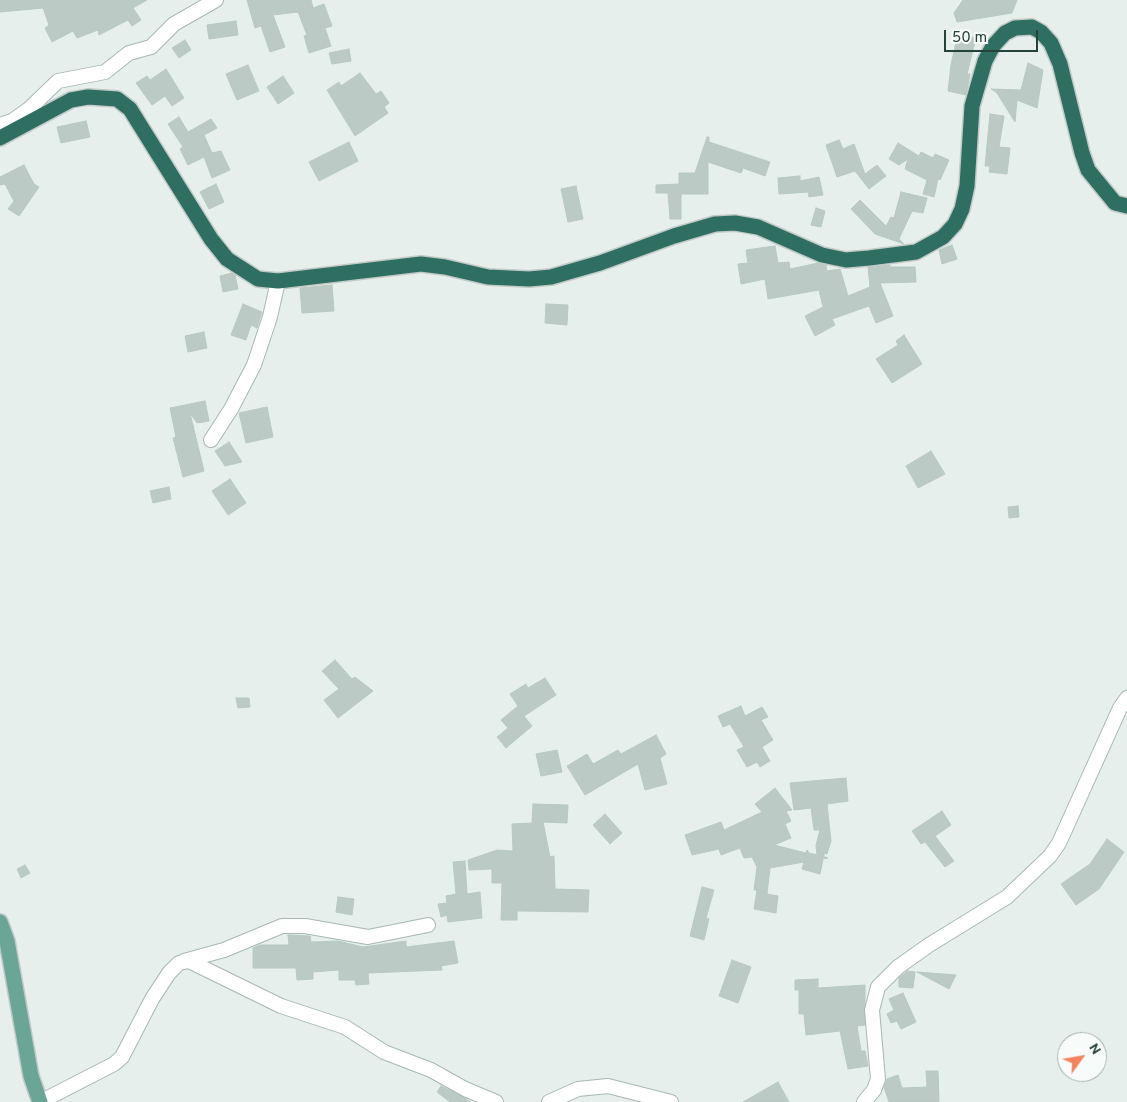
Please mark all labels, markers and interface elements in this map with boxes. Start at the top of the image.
scale bar [947,20,1041,52]
text: 50 m [952,29,987,48]
north arrow [1057,1032,1107,1082]
text: N [1084,1041,1104,1058]

